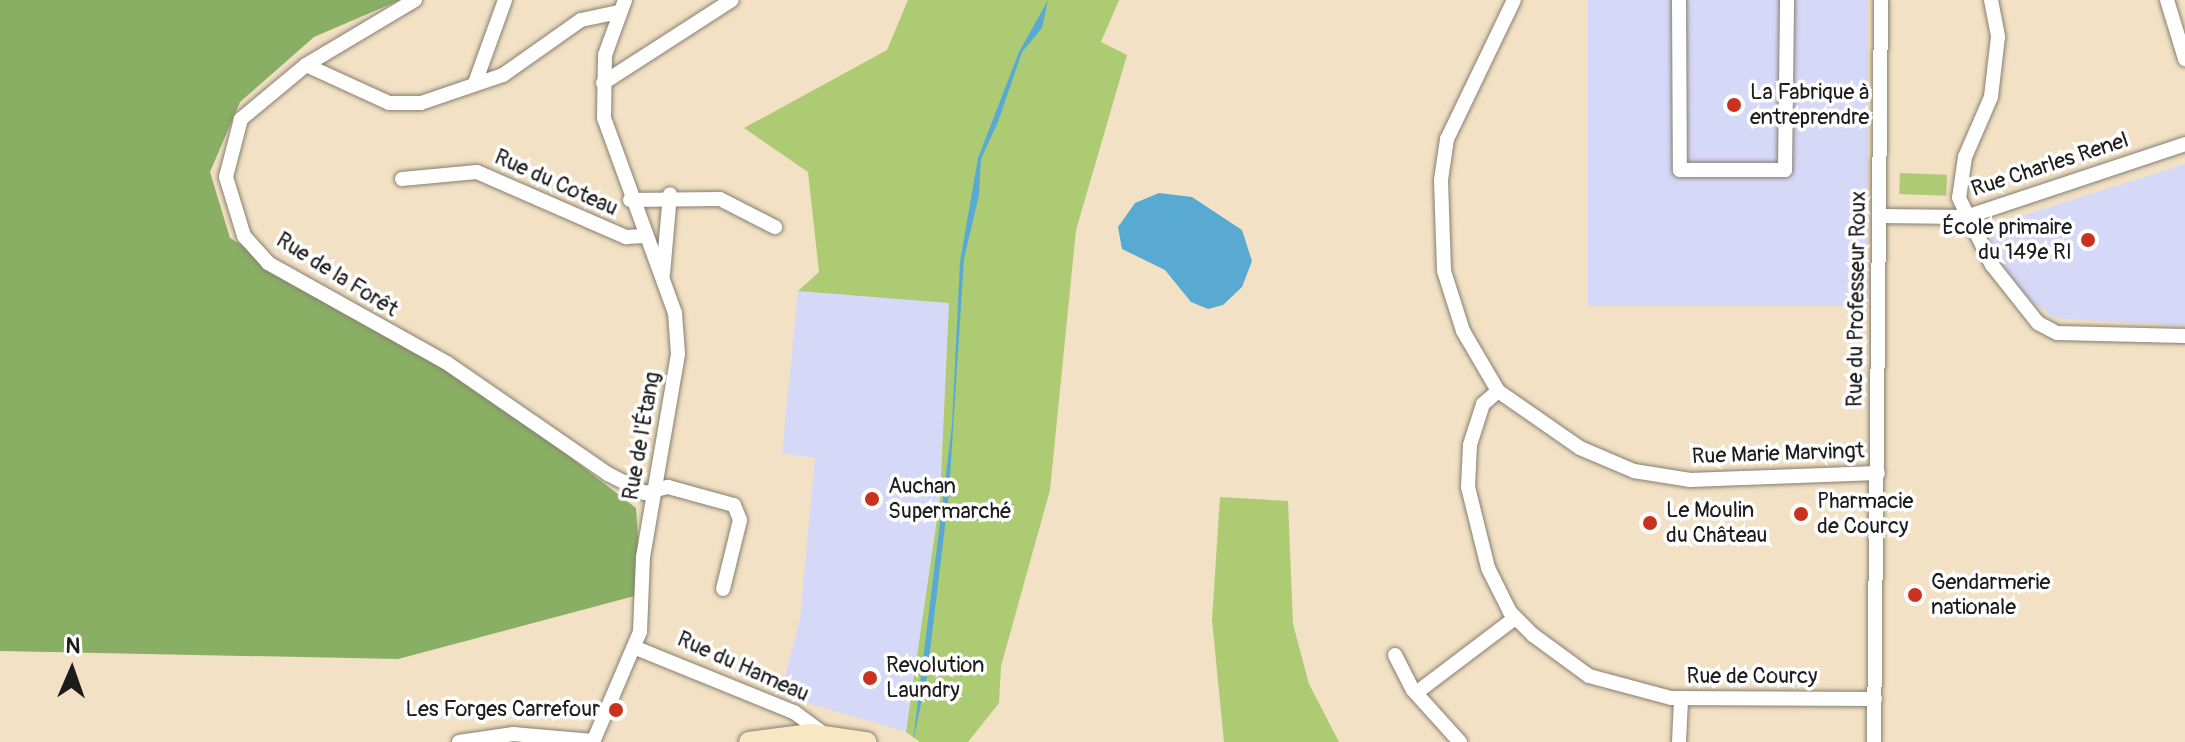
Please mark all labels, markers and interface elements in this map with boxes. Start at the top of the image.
place label: La Fabrique à entreprendre [1750,79,1869,130]
marker: La Fabrique à entreprendre [1725,96,1743,114]
street label: Rue Charles Renel [1968,127,2132,203]
street label: Rue du Coteau [490,144,622,222]
street label: Rue du Professeur Roux [1842,191,1872,407]
place label: École primaire du 149e RI [1942,214,2072,266]
street label: Rue de la Forêt [271,227,403,323]
marker: École primaire du 149e RI [2079,231,2097,249]
street label: Rue de l'Étang [618,370,666,502]
street label: Rue Marie Marvingt [1691,438,1865,470]
place label: Auchan Supermarché [888,473,1012,524]
place label: Pharmacie de Courcy [1817,488,1913,540]
marker: Auchan Supermarché [863,490,881,508]
place label: Le Moulin du Château [1666,497,1767,548]
marker: Pharmacie de Courcy [1792,505,1810,523]
marker: Le Moulin du Château [1641,514,1659,532]
place label: Gendarmerie nationale [1931,569,2050,620]
marker: Gendarmerie nationale [1906,586,1924,604]
street label: Rue du Hameau [673,626,813,708]
north arrow [32,630,112,710]
text: N [65,632,81,660]
place label: Revolution Laundry [886,652,984,704]
street label: Rue de Courcy [1687,664,1817,690]
marker: Revolution Laundry [861,669,879,687]
place label: Les Forges Carrefour [406,697,600,723]
marker: Les Forges Carrefour [607,701,625,719]

